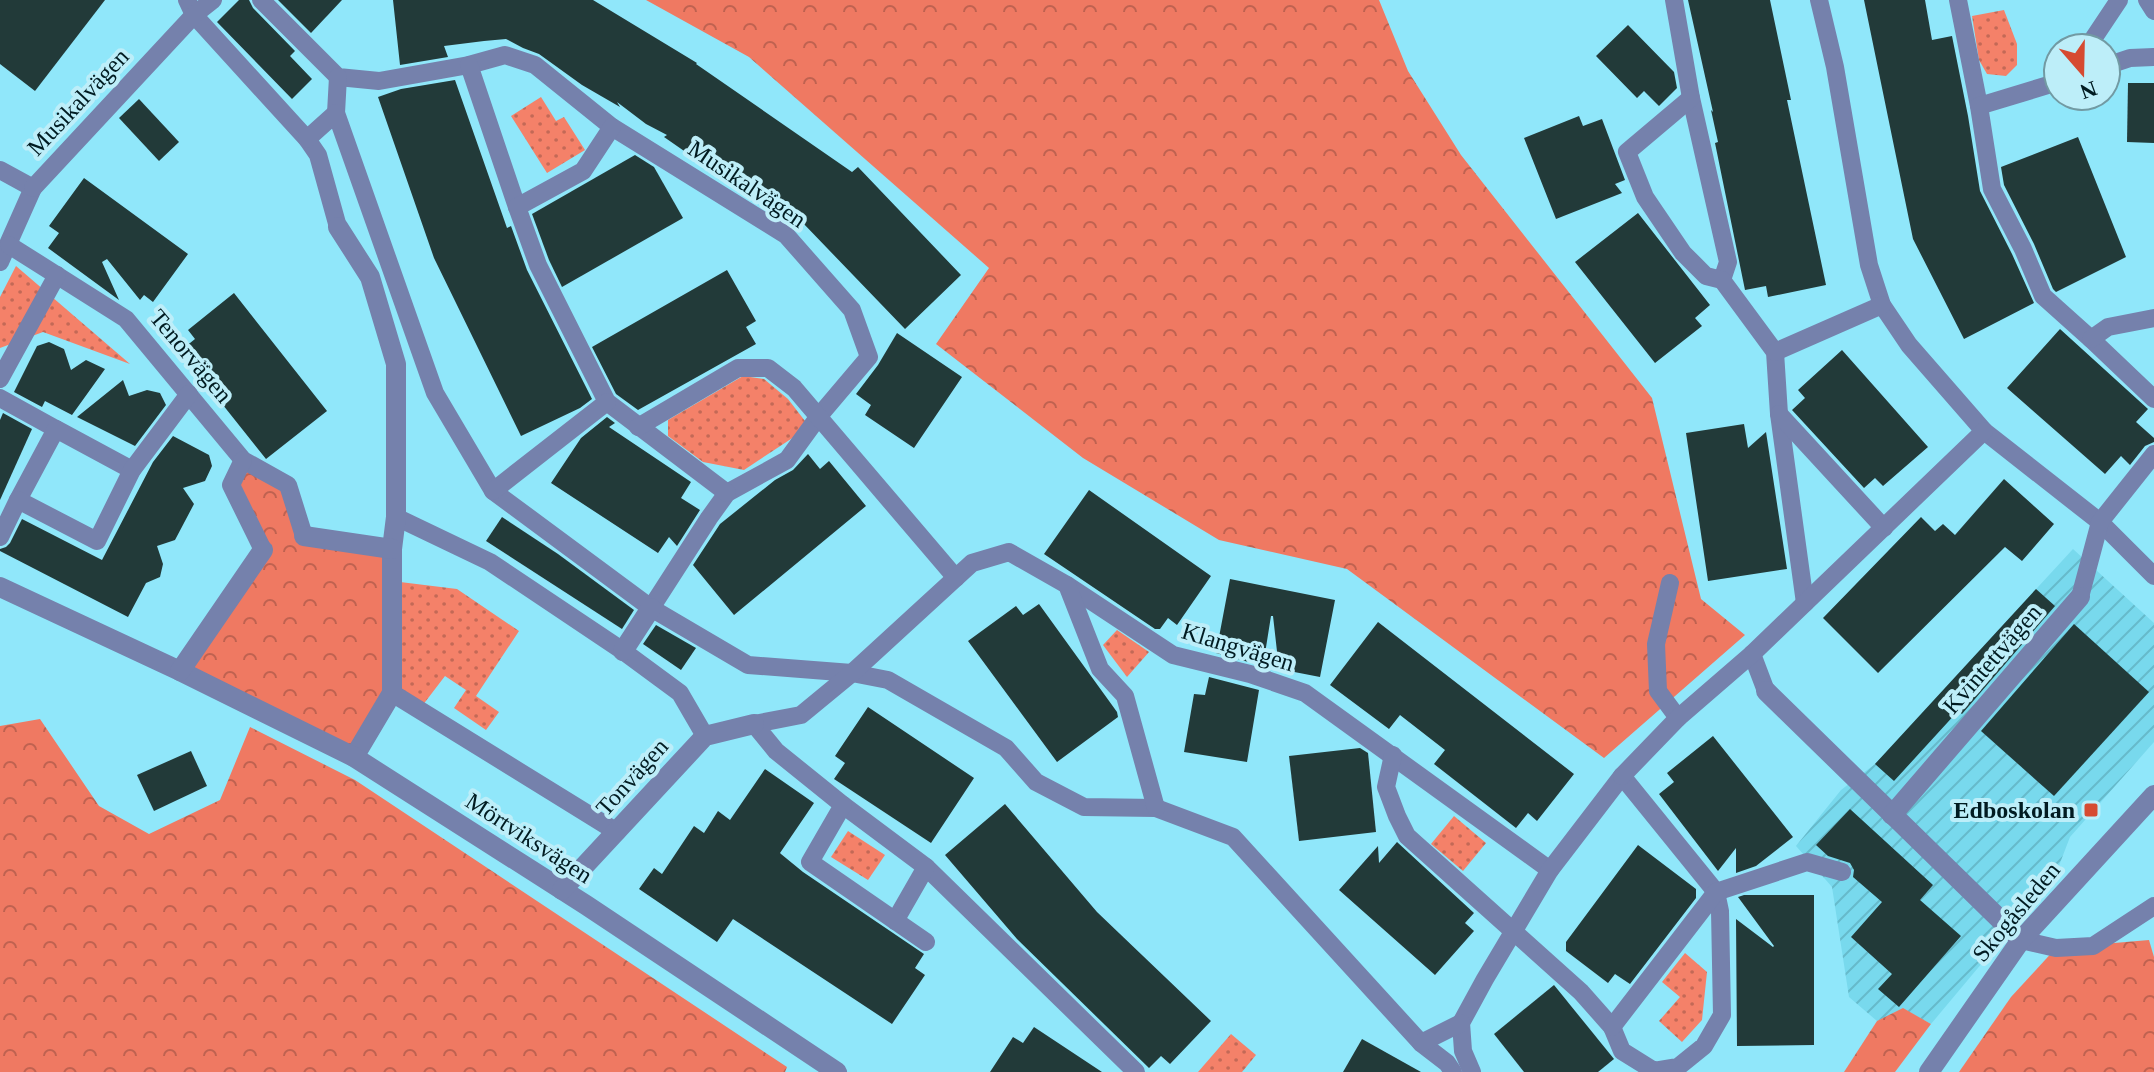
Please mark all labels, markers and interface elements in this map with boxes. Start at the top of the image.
north arrow [2042,32,2122,112]
street label: Musikalvägen [22,43,134,161]
text: N [2077,76,2100,105]
street label: Musikalvägen [683,135,811,233]
street label: Tenorvägen [145,304,237,408]
street label: Kvintettvägen [1938,599,2046,719]
street label: Klangvägen [1179,618,1297,676]
street label: Tonvägen [591,733,673,821]
street label: Mörtviksvägen [461,788,597,888]
place label: Edboskolan [1954,797,2075,823]
marker: Edboskolan [2082,801,2100,819]
street label: Skogåsleden [1967,857,2065,967]

